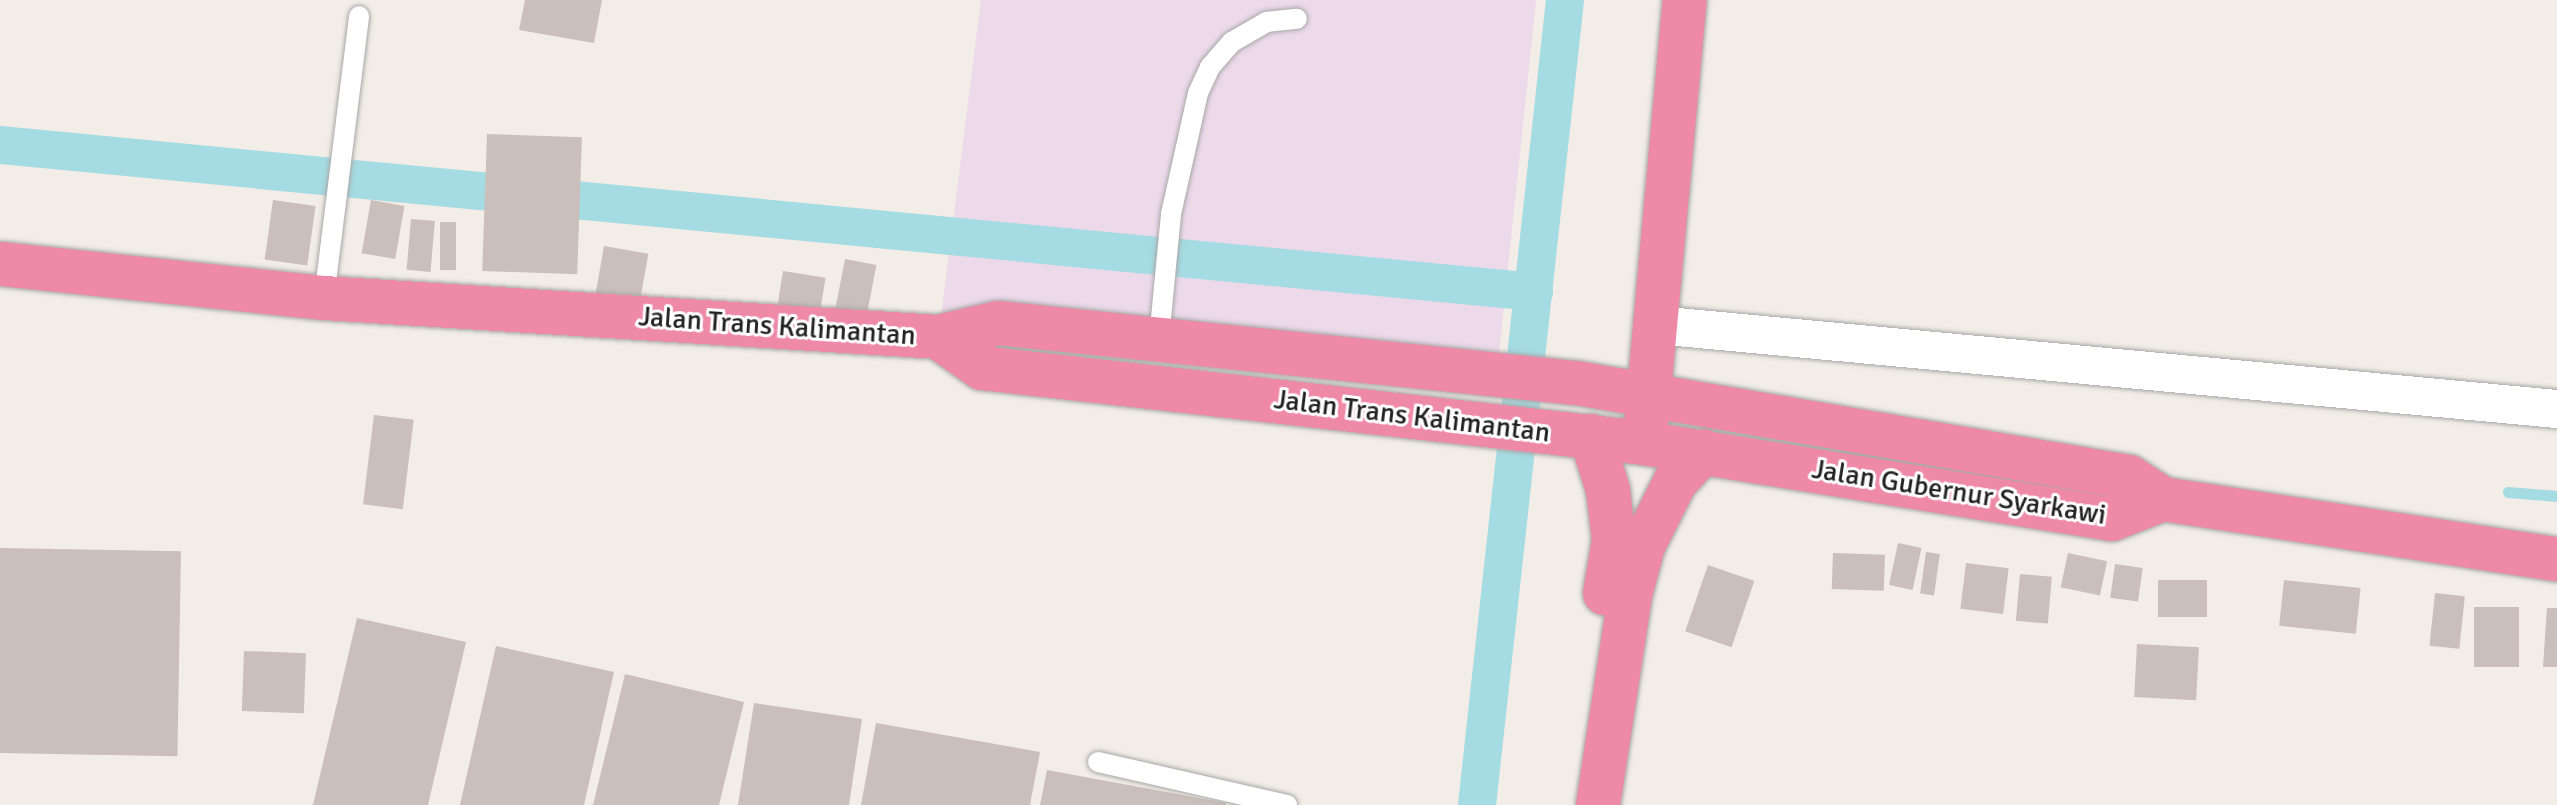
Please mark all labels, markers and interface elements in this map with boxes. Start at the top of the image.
street label: Jalan Trans Kalimantan [637,300,917,352]
street label: Jalan Trans Kalimantan [1272,382,1552,450]
street label: Jalan Gubernur Syarkawi [1809,452,2109,532]

